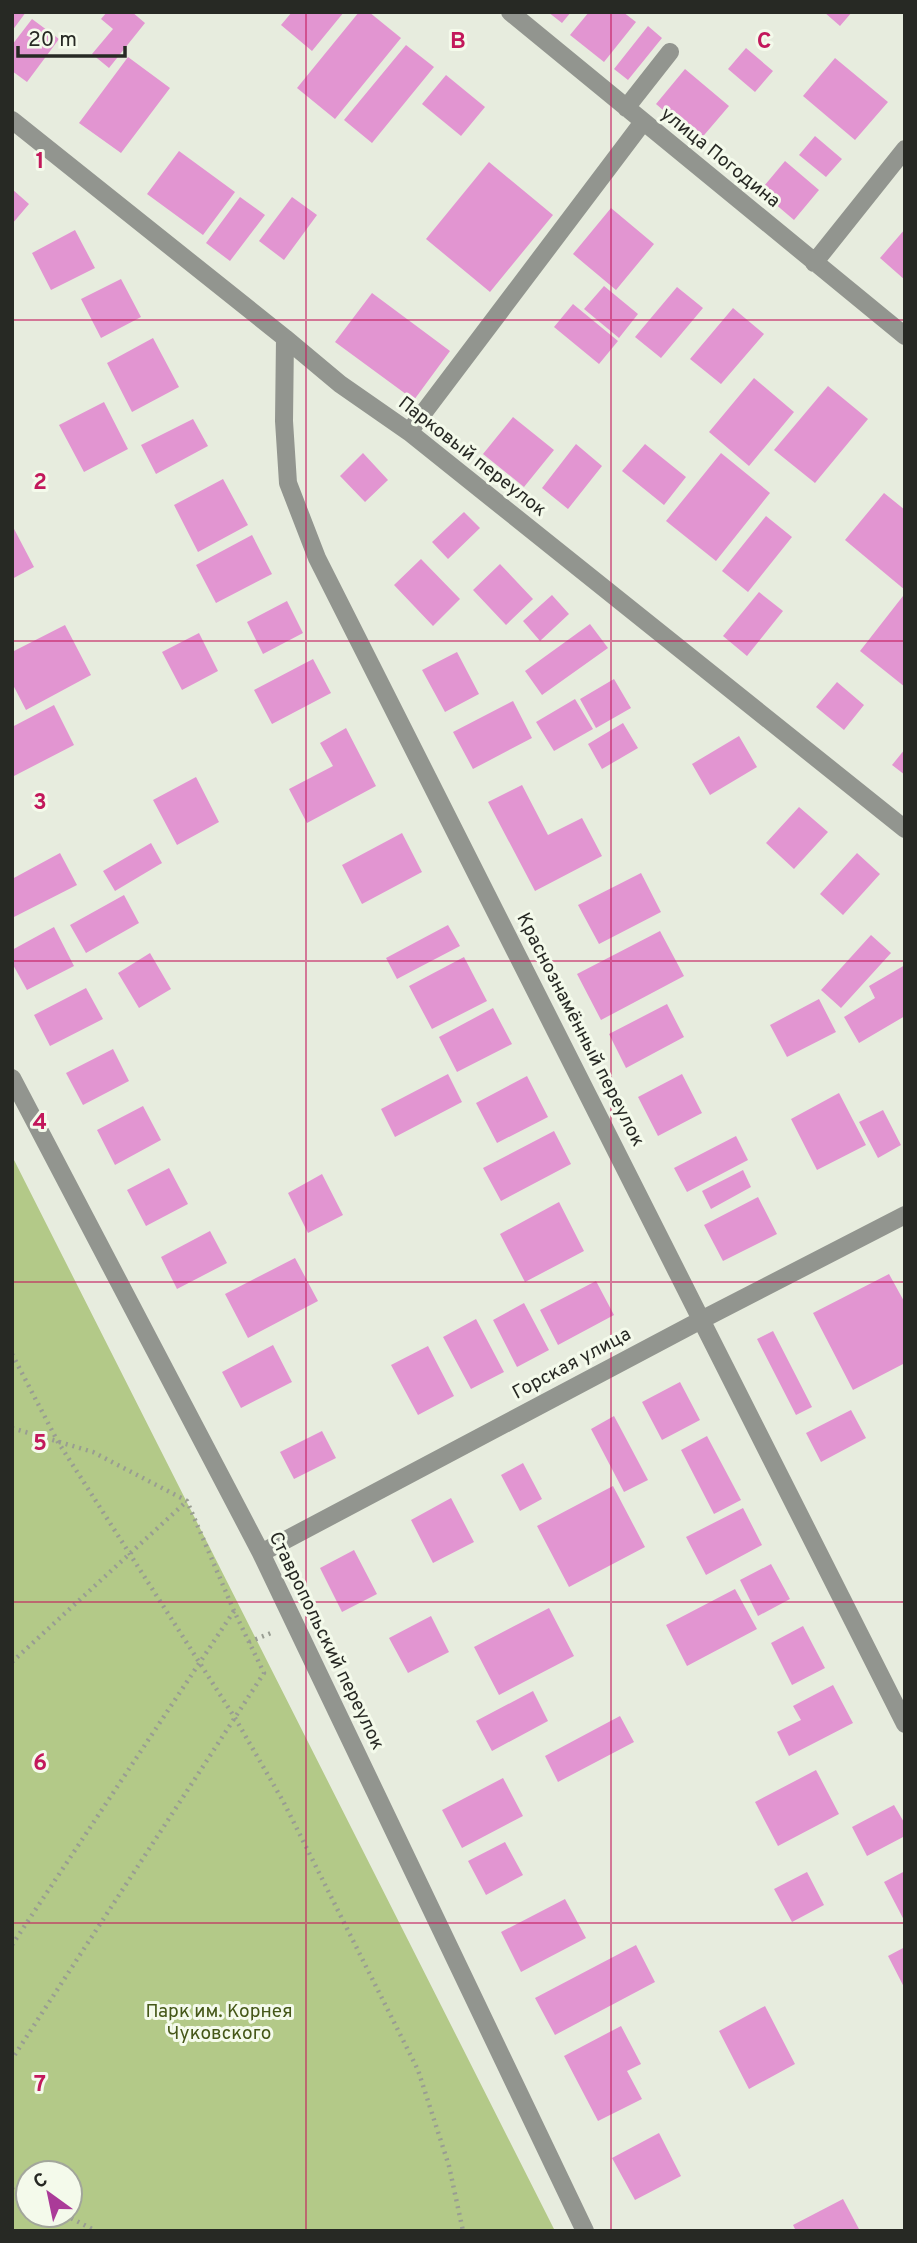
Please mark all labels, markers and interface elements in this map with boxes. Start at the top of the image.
scale bar [18,14,124,58]
text: 20 m [28,27,77,54]
text: B [450,28,466,57]
text: C [757,28,771,57]
street label: улица Погодина [655,102,785,214]
text: 1 [35,148,45,177]
street label: Парковый переулок [393,392,551,523]
text: 2 [33,469,47,498]
text: 3 [33,789,47,818]
street label: Краснознамённый переулок [510,909,650,1151]
text: 4 [33,1109,47,1138]
street label: Горская улица [509,1323,635,1405]
text: 5 [33,1430,47,1459]
street label: Ставропольский переулок [263,1528,389,1754]
text: 6 [33,1750,47,1779]
park label: Парк им. Корнея Чуковского [145,2000,293,2046]
text: 7 [34,2071,46,2100]
north arrow [14,2159,84,2229]
text: С [29,2168,52,2195]

